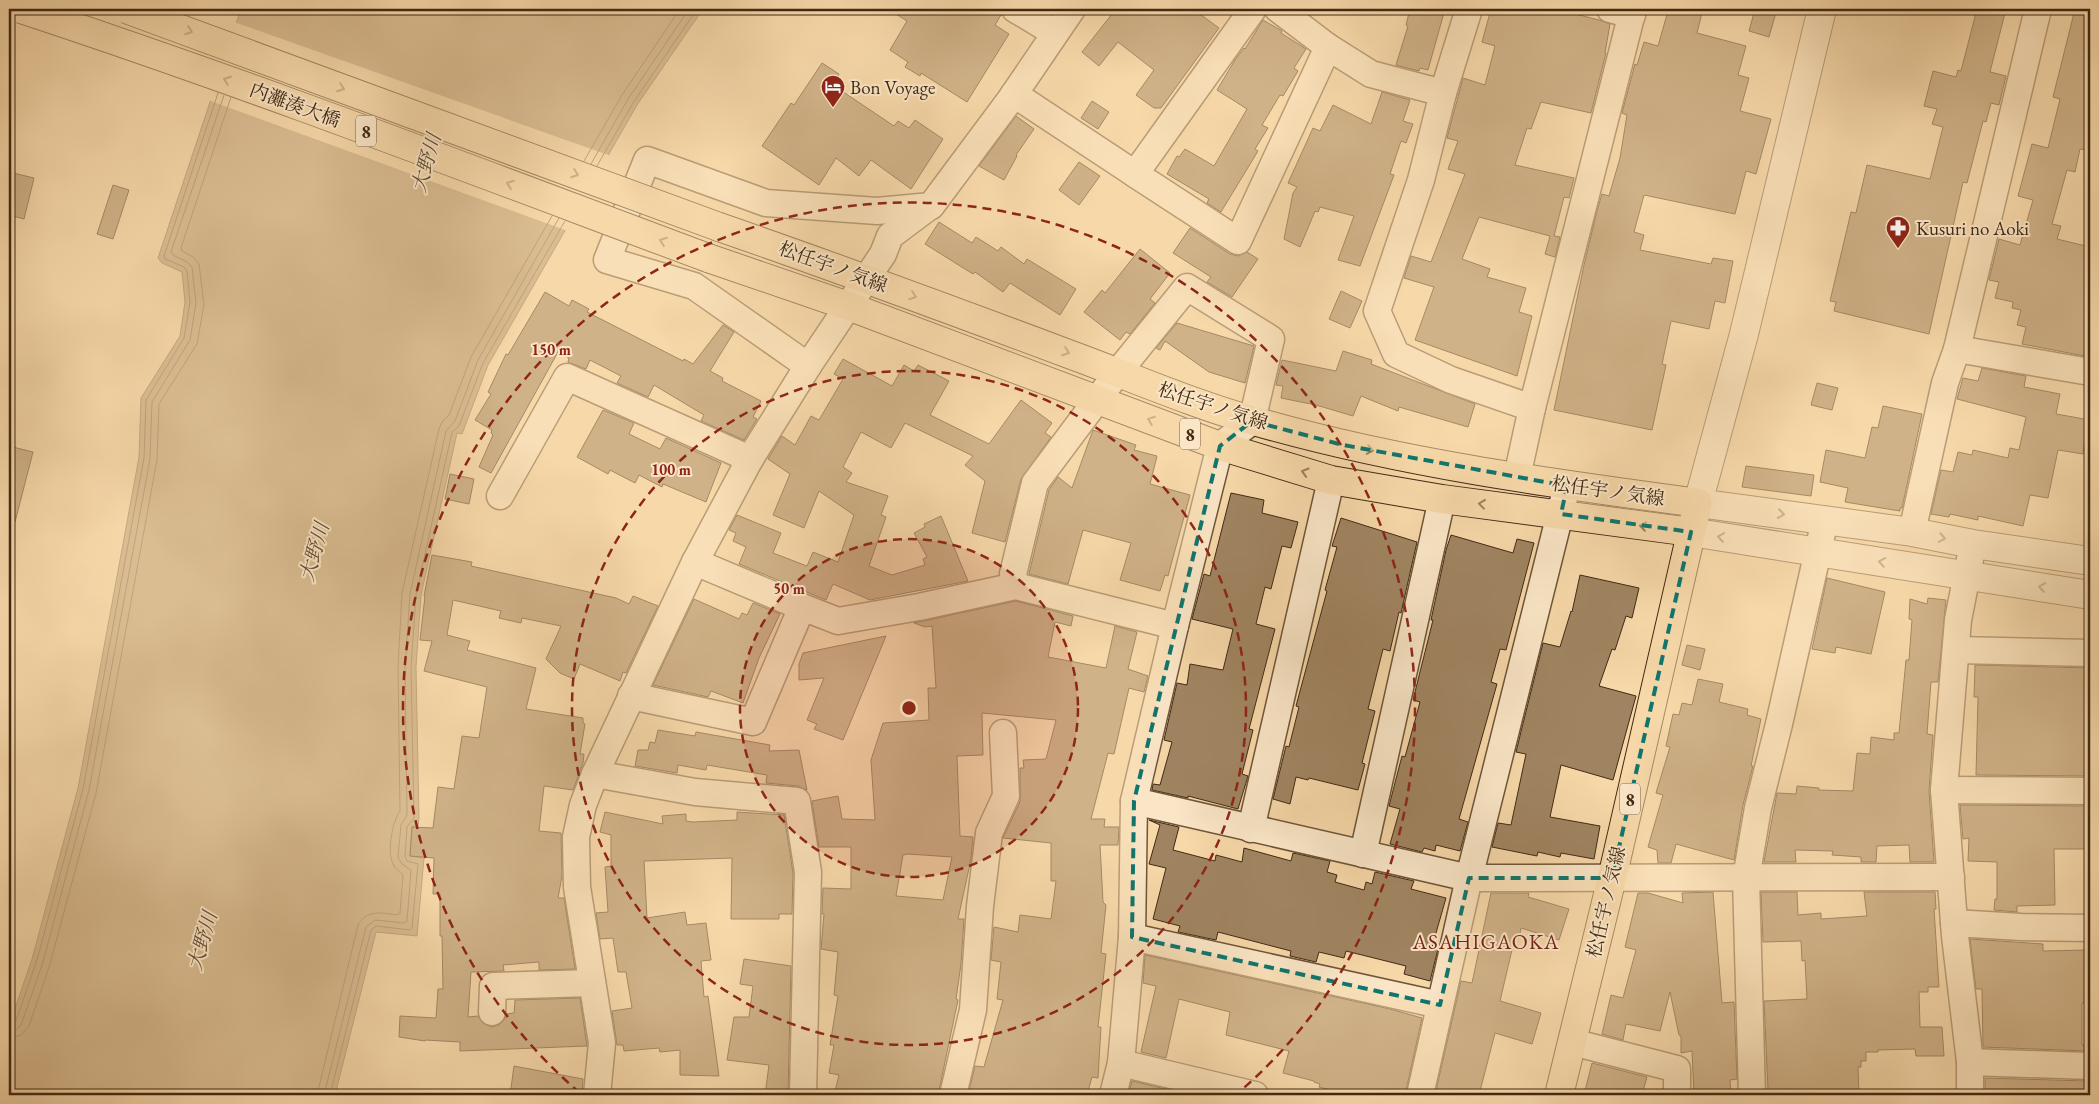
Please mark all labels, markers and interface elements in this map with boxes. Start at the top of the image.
one-way arrow [184,25,192,35]
hotel icon: Bon Voyage [820,74,846,108]
place label: Bon Voyage [850,75,935,100]
one-way arrow [223,76,231,86]
street label: 内灘湊大橋 [246,77,344,133]
one-way arrow [336,82,345,92]
road number: 8 [356,115,376,146]
water label: 大野川 [405,129,447,195]
one-way arrow [571,168,579,178]
one-way arrow [507,180,515,190]
pharmacy icon: Kusuri no Aoki [1885,215,1911,249]
place label: Kusuri no Aoki [1916,216,2029,241]
street label: 松任宇ノ気線 [775,236,891,298]
one-way arrow [659,237,668,247]
one-way arrow [909,290,917,300]
text: 150 m [531,340,571,359]
one-way arrow [1061,346,1070,356]
street label: 松任宇ノ気線 [1155,376,1271,436]
one-way arrow [1147,416,1156,426]
road number: 8 [1180,418,1200,449]
one-way arrow [1365,445,1374,455]
text: 100 m [651,460,691,479]
one-way arrow [1301,468,1310,478]
street label: 松任宇ノ気線 [1550,471,1666,511]
one-way arrow [1478,499,1486,510]
one-way arrow [1777,509,1785,519]
water label: 大野川 [293,518,335,584]
one-way arrow [1639,521,1647,531]
one-way arrow [1717,532,1725,542]
one-way arrow [1937,533,1946,543]
one-way arrow [1877,557,1886,567]
text: 50 m [773,579,805,598]
one-way arrow [2038,583,2046,593]
centre of rings [900,699,918,717]
road number: 8 [1620,784,1640,814]
street label: 松任宇ノ気線 [1581,844,1631,960]
water label: 大野川 [181,907,223,973]
district label: ASAHIGAOKA [1411,928,1560,955]

